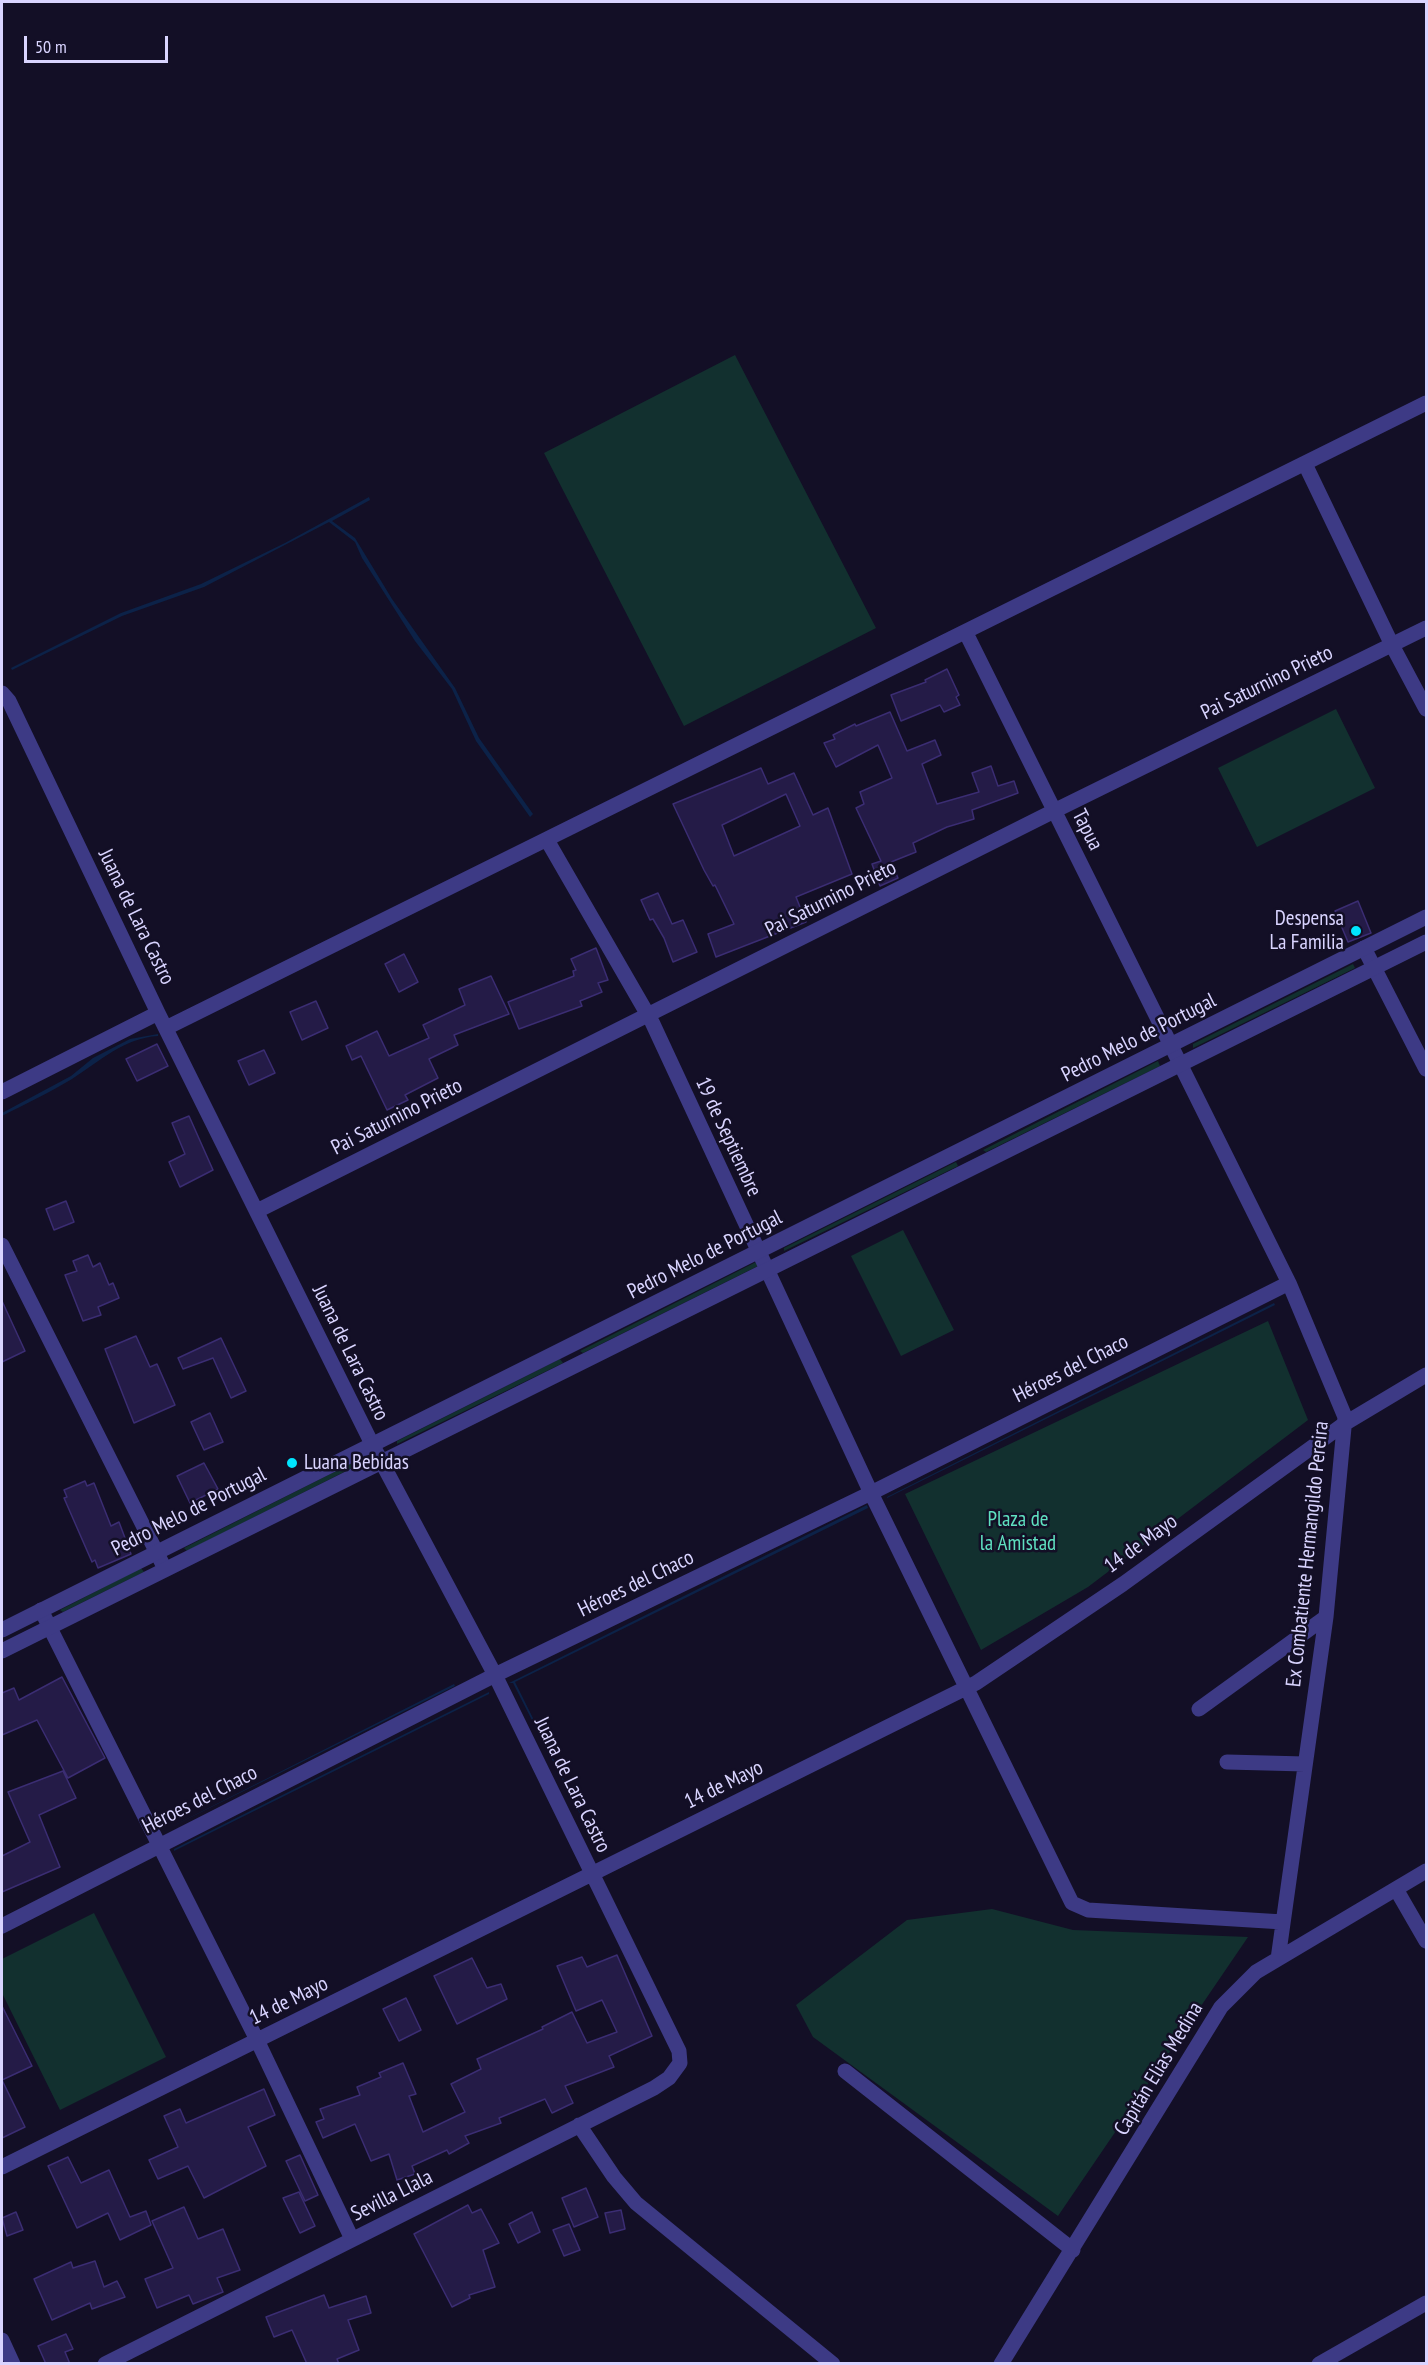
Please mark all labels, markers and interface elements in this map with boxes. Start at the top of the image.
scale bar [27,24,171,62]
text: 50 m [35,35,67,58]
street label: Pai Saturnino Prieto [1197,640,1337,726]
street label: Tapua [1066,805,1108,855]
street label: Juana de Lara Castro [92,845,180,989]
street label: Pai Saturnino Prieto [761,855,901,943]
place label: Despensa La Familia [1270,906,1344,956]
marker: Despensa La Familia [1349,924,1363,938]
street label: Pedro Melo de Portugal [1058,988,1220,1088]
street label: Pai Saturnino Prieto [327,1073,467,1161]
street label: 19 de Septiembre [689,1073,767,1201]
street label: Pedro Melo de Portugal [624,1205,786,1305]
street label: Juana de Lara Castro [306,1281,394,1425]
street label: Héroes del Chaco [1009,1329,1133,1409]
street label: Ex Combatiente Hermangildo Pereira [1282,1420,1334,1688]
place label: Luana Bebidas [304,1450,409,1476]
marker: Luana Bebidas [285,1456,299,1470]
street label: Pedro Melo de Portugal [108,1462,270,1562]
park label: Plaza de la Amistad [980,1507,1056,1557]
street label: 14 de Mayo [1099,1509,1183,1579]
street label: Héroes del Chaco [574,1545,698,1623]
street label: Juana de Lara Castro [528,1713,616,1857]
street label: 14 de Mayo [681,1755,767,1815]
street label: Héroes del Chaco [138,1760,262,1840]
street label: 14 de Mayo [246,1971,332,2031]
street label: Capitán Elias Medina [1109,1998,1209,2140]
street label: Sevilla Llala [347,2165,437,2227]

